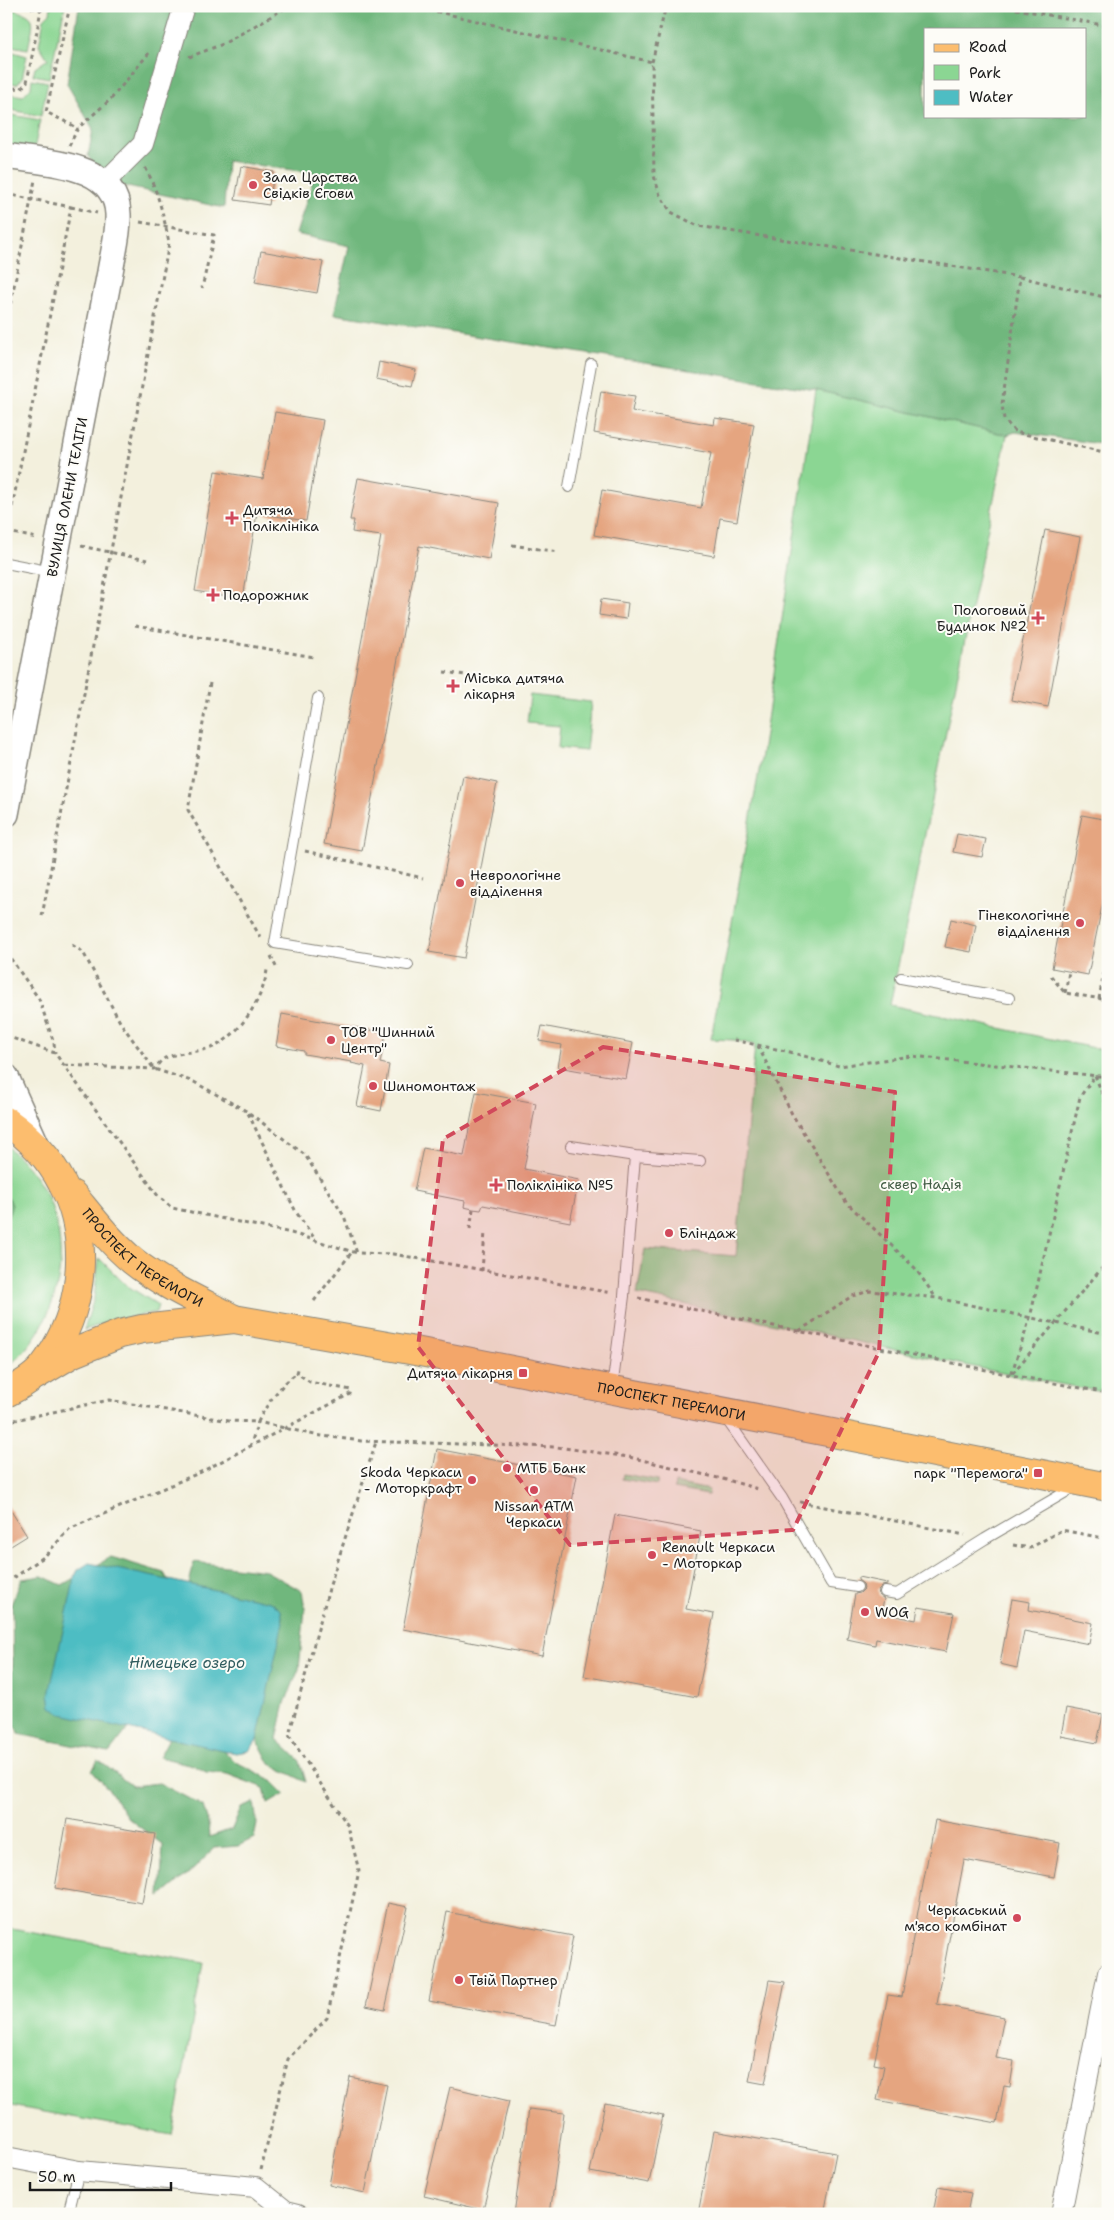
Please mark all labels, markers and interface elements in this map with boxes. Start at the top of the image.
legend [924,28,1086,118]
text: Road [969,37,1007,57]
text: Park [969,63,1001,83]
text: Water [969,87,1013,107]
place label: Зала Царства Свідків Єгови [263,168,358,202]
marker: Зала Царства Свідків Єгови [247,179,259,191]
street label: ВУЛИЦЯ ОЛЕНИ ТЕЛІГИ [43,416,91,578]
place label: Дитяча Поліклініка [243,501,319,535]
marker: Дитяча Поліклініка [225,511,239,525]
place label: Подорожник [223,586,309,604]
marker: Подорожник [207,589,219,601]
place label: Пологовий Будинок №2 [936,601,1027,635]
marker: Пологовий Будинок №2 [1031,611,1045,625]
place label: Міська дитяча лікарня [464,669,564,703]
marker: Міська дитяча лікарня [446,679,460,693]
place label: Неврологічне відділення [470,866,561,900]
marker: Неврологічне відділення [454,877,466,889]
place label: Гінекологічне відділення [978,906,1070,940]
marker: Гінекологічне відділення [1074,917,1086,929]
place label: ТОВ "Шинний Центр" [341,1023,435,1057]
marker: ТОВ "Шинний Центр" [325,1034,337,1046]
place label: Шиномонтаж [383,1077,476,1095]
marker: Шиномонтаж [367,1080,379,1092]
park label: сквер Надія [880,1175,962,1193]
place label: Поліклініка №5 [507,1176,613,1194]
marker: Поліклініка №5 [489,1178,503,1192]
street label: ПРОСПЕКТ ПЕРЕМОГИ [78,1204,207,1311]
place label: Бліндаж [679,1224,736,1242]
marker: Бліндаж [663,1227,675,1239]
place label: Дитяча лікарня [407,1364,513,1382]
marker: Дитяча лікарня [517,1367,529,1379]
street label: ПРОСПЕКТ ПЕРЕМОГИ [596,1378,747,1425]
place label: МТБ Банк [517,1459,586,1477]
marker: МТБ Банк [501,1462,513,1474]
place label: Skoda Черкаси - Моторкрафт [360,1463,463,1497]
place label: парк "Перемога" [914,1464,1028,1482]
marker: парк "Перемога" [1032,1467,1044,1479]
marker: Skoda Черкаси - Моторкрафт [466,1474,478,1486]
marker: Nissan АТМ Черкаси [528,1484,540,1496]
place label: Nissan АТМ Черкаси [494,1497,574,1531]
place label: Renault Черкаси - Моторкар [662,1538,775,1572]
marker: Renault Черкаси - Моторкар [646,1549,658,1561]
place label: WOG [875,1603,909,1621]
marker: WOG [859,1606,871,1618]
water label: Німецьке озеро [129,1653,245,1673]
place label: Черкаський м'ясо комбінат [904,1901,1008,1935]
marker: Черкаський м'ясо комбінат [1011,1912,1023,1924]
place label: Твій Партнер [469,1971,558,1989]
marker: Твій Партнер [453,1974,465,1986]
scale bar [30,2160,171,2192]
text: 50 m [38,2167,76,2187]

